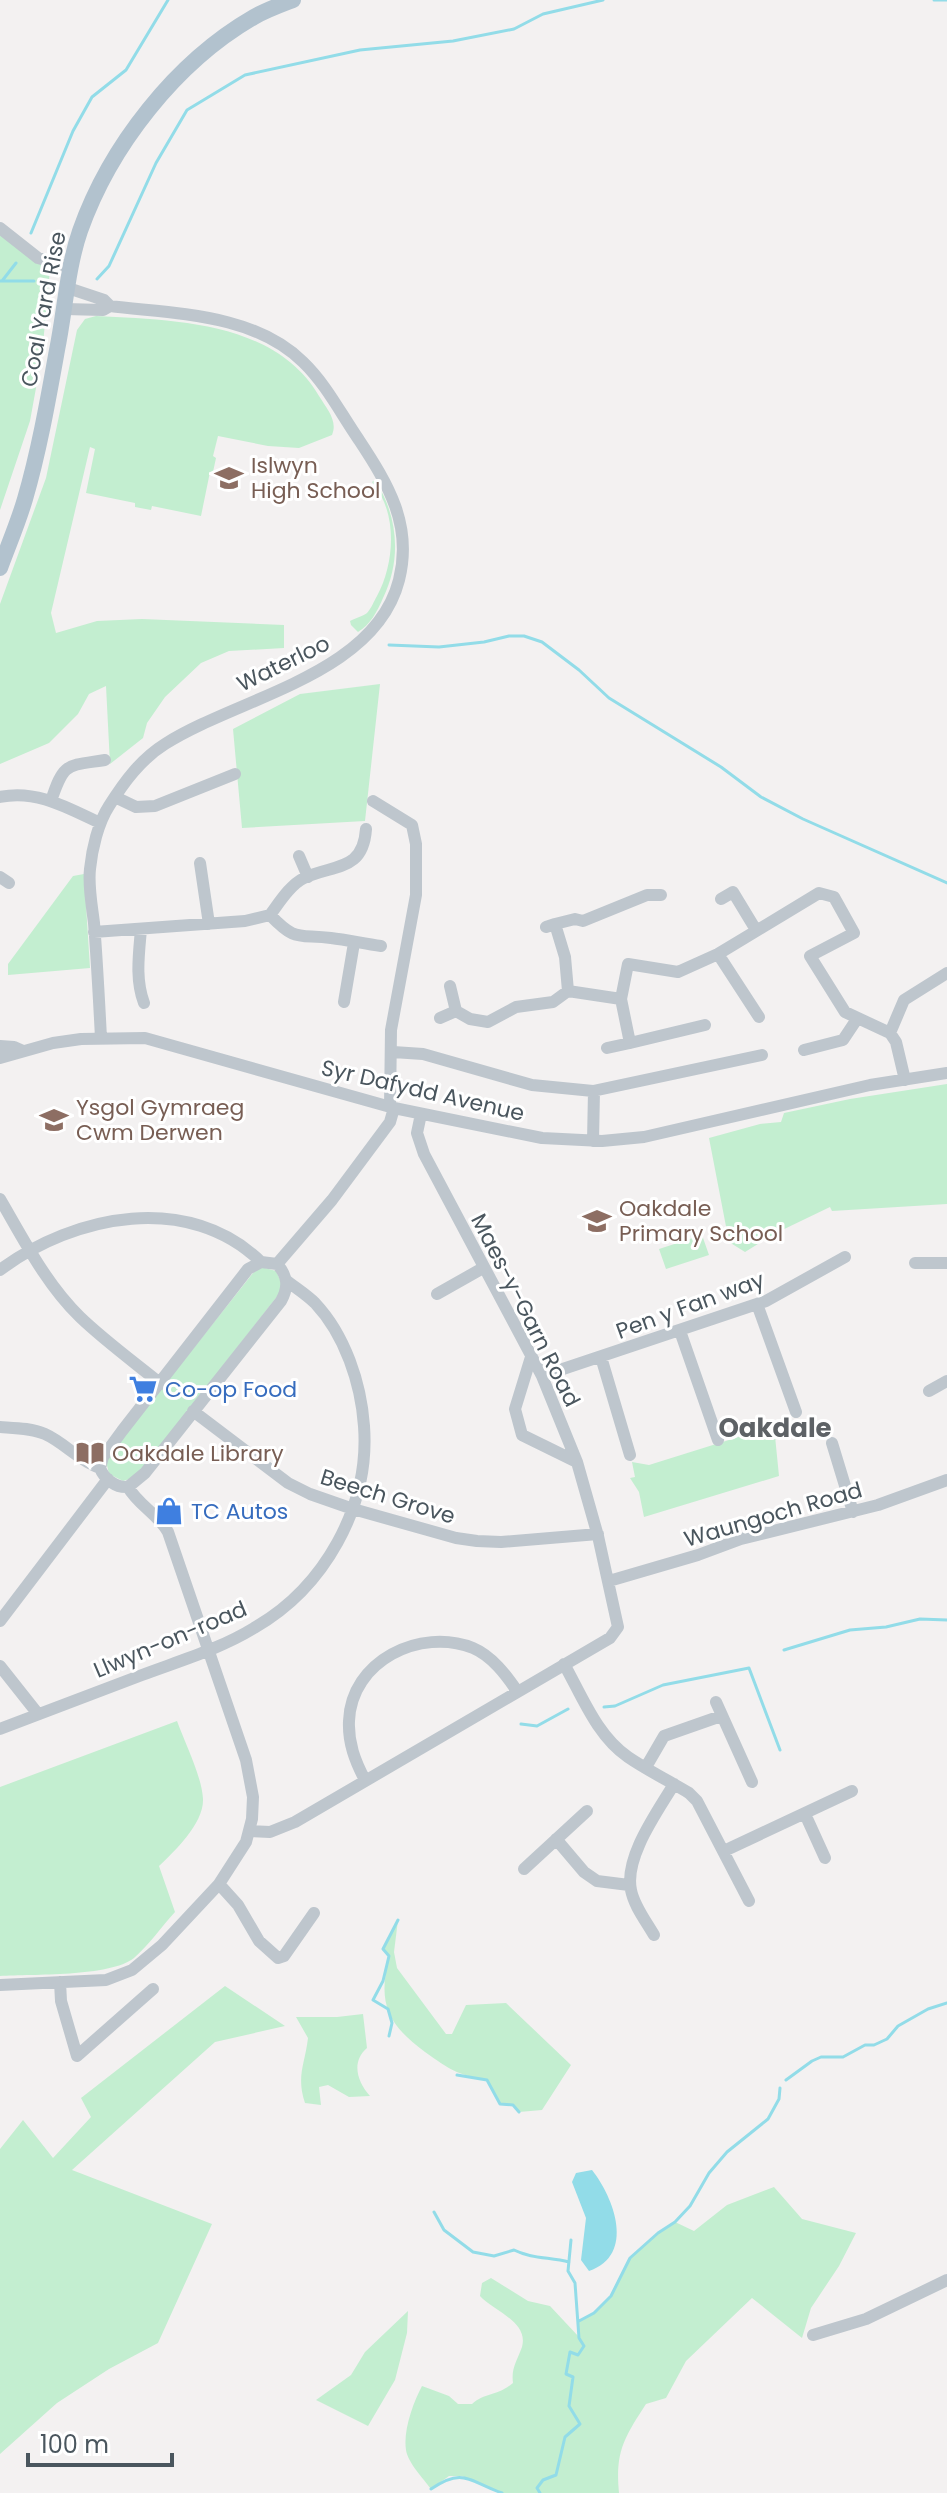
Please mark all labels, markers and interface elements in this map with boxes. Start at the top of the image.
street label: Coal Yard Rise [13,229,74,390]
place label: Islwyn High School [251,450,380,506]
school or university icon: Islwyn High School [214,463,244,493]
street label: Waterloo [232,628,335,699]
street label: Syr Dafydd Avenue [318,1052,528,1129]
place label: Ysgol Gymraeg Cwm Derwen [76,1092,244,1148]
school or university icon: Ysgol Gymraeg Cwm Derwen [39,1105,69,1135]
place label: Oakdale Primary School [619,1193,783,1249]
school or university icon: Oakdale Primary School [582,1206,612,1236]
street label: Maes-y-Garn Road [463,1208,588,1412]
street label: Pen y Fan way [612,1264,769,1347]
supermarket icon: Co-op Food [128,1374,158,1404]
place label: Co-op Food [165,1374,297,1405]
district label: Oakdale [718,1410,832,1446]
library icon: Oakdale Library [75,1438,105,1468]
place label: Oakdale Library [112,1438,284,1469]
street label: Beech Grove [317,1461,459,1532]
street label: Waungoch Road [680,1474,866,1555]
shop icon: TC Autos [154,1496,184,1526]
place label: TC Autos [191,1496,288,1527]
street label: Llwyn-on-road [89,1593,252,1686]
scale bar [28,2417,172,2467]
text: 100 m [40,2428,109,2461]

